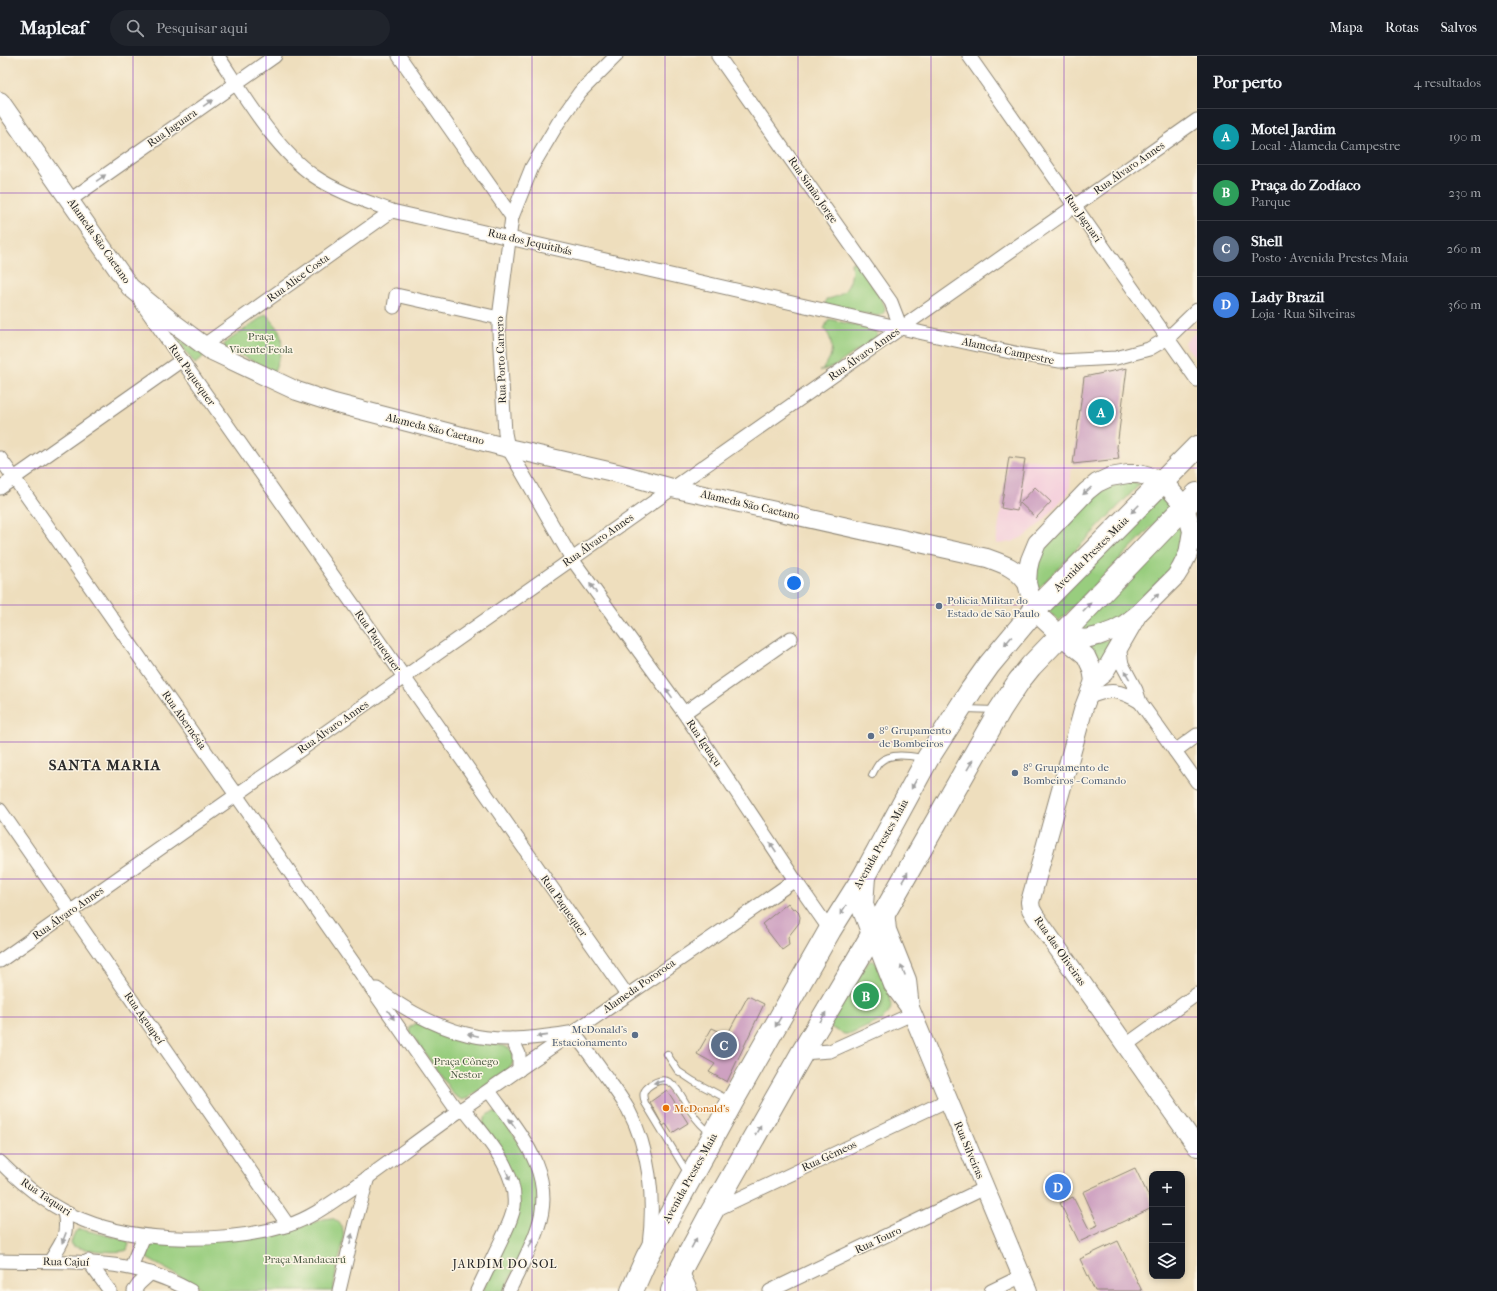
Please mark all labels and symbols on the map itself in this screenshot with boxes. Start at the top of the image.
one-way arrow [203,99,213,107]
street label: Rua Jaguara [145,106,200,150]
street label: Rua Álvaro Annes [1091,139,1167,197]
street label: Rua Simão Jorge [785,154,841,226]
one-way arrow [96,174,107,182]
street label: Rua Jaguari [1062,191,1105,245]
street label: Alameda São Caetano [64,195,133,286]
street label: Rua dos Jequitibás [487,226,573,258]
street label: Rua Alice Costa [264,251,332,305]
street label: Rua Porto Carrero [493,316,509,404]
street label: Rua Álvaro Annes [826,325,902,383]
park label: Praça Vicente Feola [228,330,294,356]
street label: Alameda Campestre [960,335,1056,367]
street label: Rua Paquequer [166,342,218,409]
pin: A [1088,397,1114,427]
street label: Alameda São Caetano [384,410,486,448]
street label: Alameda São Caetano [698,487,801,523]
one-way arrow [1082,487,1092,496]
one-way arrow [1130,504,1140,514]
street label: Rua Álvaro Annes [560,511,636,569]
street label: Avenida Prestes Maia [1050,513,1132,595]
your location [784,573,804,593]
one-way arrow [588,582,597,593]
one-way arrow [1150,592,1160,602]
place label: Policia Militar do Estado de São Paulo [947,594,1040,620]
marker: Policia Militar do Estado de São Paulo [934,601,944,611]
one-way arrow [1083,602,1092,612]
street label: Rua Paquequer [352,608,404,675]
one-way arrow [1004,636,1013,646]
one-way arrow [1124,669,1131,681]
street label: Rua Abernésia [159,688,210,753]
one-way arrow [665,688,673,698]
street label: Rua Álvaro Annes [295,698,371,756]
street label: Rua Iguaçu [683,717,725,770]
place label: 8° Grupamento de Bombeiros [879,724,951,750]
marker: 8° Grupamento de Bombeiros [866,731,876,741]
district label: SANTA MARIA [49,756,161,774]
one-way arrow [966,759,973,771]
place label: 8° Grupamento de Bombeiros - Comando [1023,761,1127,787]
marker: 8° Grupamento de Bombeiros - Comando [1010,768,1020,778]
one-way arrow [911,778,917,790]
street label: Avenida Prestes Maia [850,796,912,892]
one-way arrow [769,842,777,852]
one-way arrow [901,871,908,883]
street label: Rua Paquequer [538,873,590,940]
street label: Rua Álvaro Annes [30,884,106,942]
one-way arrow [839,905,847,915]
street label: Rua das Oliveiras [1031,914,1089,988]
street label: Alameda Pororoca [599,956,678,1016]
one-way arrow [900,964,906,976]
pin: B [853,981,879,1011]
street label: Rua Aguapeí [121,989,167,1047]
one-way arrow [387,1010,395,1020]
one-way arrow [820,1011,827,1023]
one-way arrow [774,1016,781,1028]
place label: McDonald's Estacionamento [552,1023,627,1049]
marker: McDonald's Estacionamento [630,1030,640,1040]
pin: C [711,1030,737,1060]
one-way arrow [467,1032,479,1038]
one-way arrow [536,1033,548,1039]
park label: Praça Cônego Nestor [434,1055,499,1081]
one-way arrow [653,1080,665,1086]
place label: McDonald's [674,1102,729,1115]
marker: McDonald's [661,1103,671,1113]
one-way arrow [508,1118,516,1128]
street label: Rua Silveiras [951,1119,987,1181]
one-way arrow [754,1124,761,1136]
street label: Avenida Prestes Maia [659,1130,721,1226]
street label: Rua Gêmeos [800,1138,858,1174]
one-way arrow [506,1170,512,1182]
pin: D [1045,1172,1071,1202]
street label: Rua Taquari [18,1175,74,1219]
street label: Rua Touro [853,1223,904,1256]
one-way arrow [60,1232,67,1244]
one-way arrow [349,1233,355,1246]
one-way arrow [528,1237,534,1248]
one-way arrow [691,1237,698,1249]
park label: Praça Mandacarú [264,1253,347,1266]
street label: Rua Cajuí [43,1255,90,1269]
district label: JARDIM DO SOL [451,1257,558,1271]

